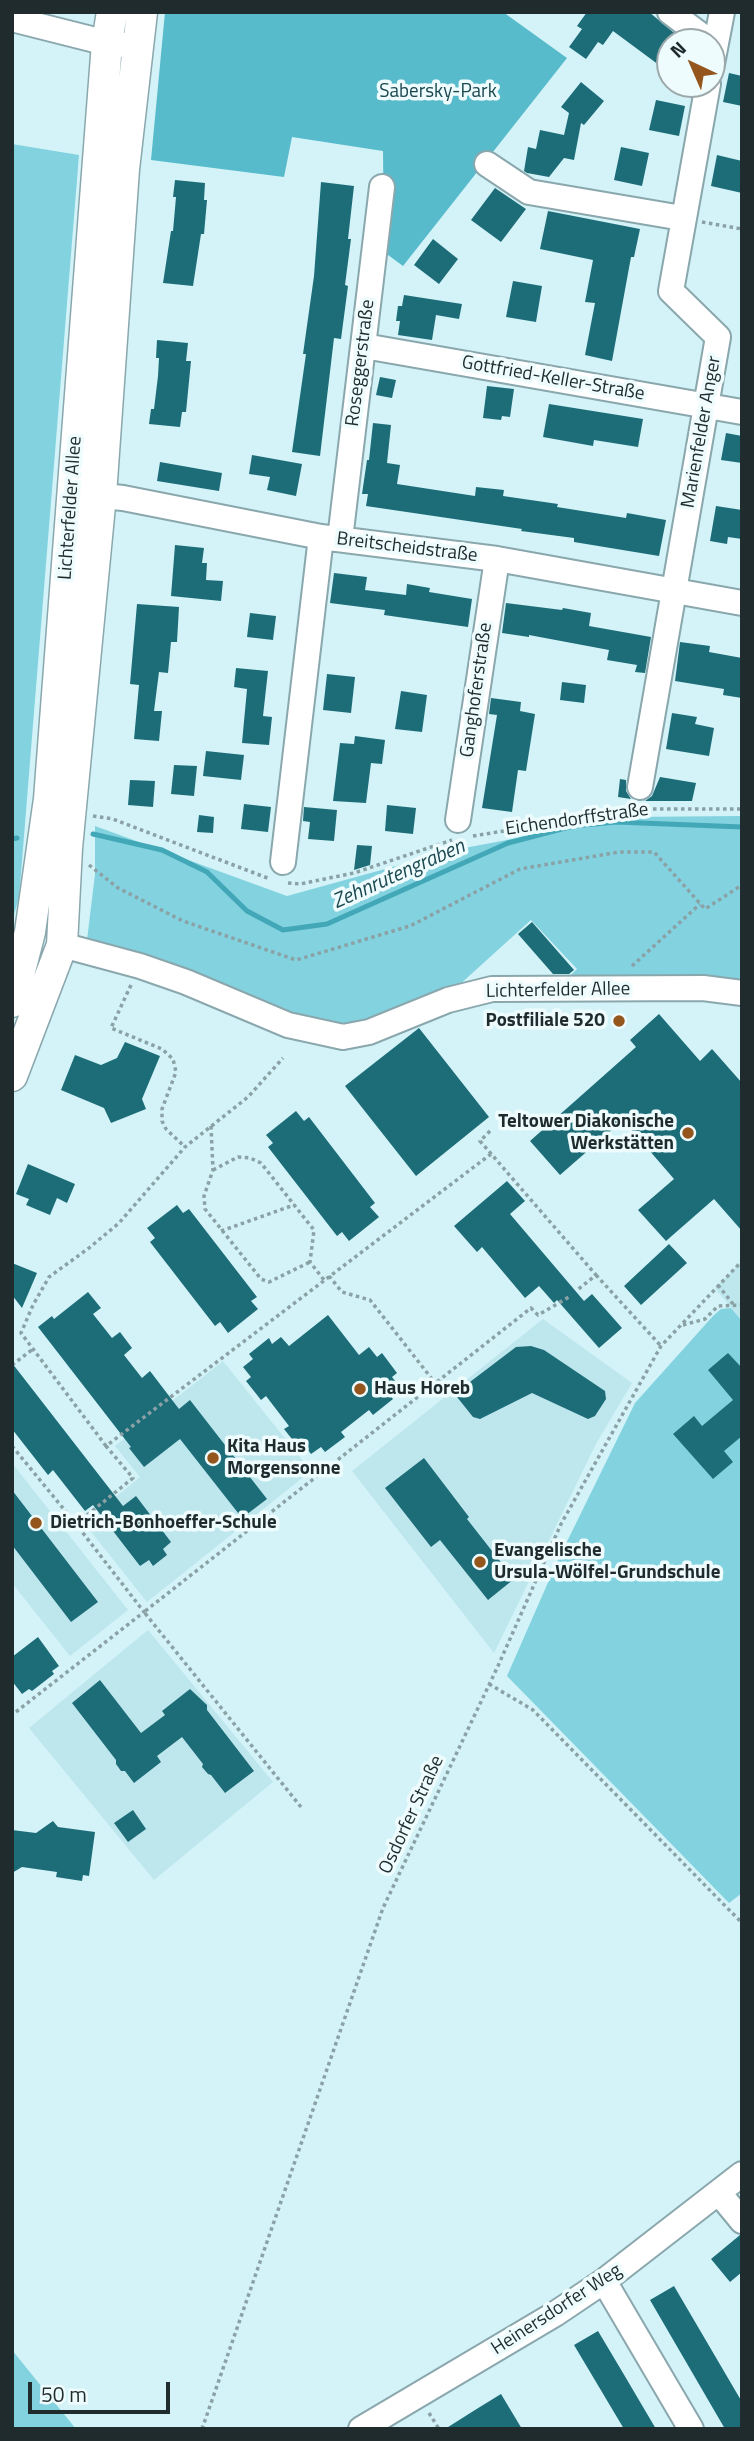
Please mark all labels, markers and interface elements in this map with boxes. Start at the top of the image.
north arrow [656,28,726,98]
text: N [663,34,692,64]
park label: Sabersky-Park [379,81,497,103]
street label: Roseggerstraße [342,298,380,428]
street label: Gottfried-Keller-Straße [460,352,646,406]
street label: Marienfelder Anger [677,354,727,510]
street label: Lichterfelder Allee [55,435,87,581]
street label: Breitscheidstraße [335,528,479,568]
street label: Ganghoferstraße [456,621,498,759]
street label: Eichendorffstraße [504,799,650,841]
water label: Zehnrutengraben [329,835,469,915]
street label: Lichterfelder Allee [486,978,630,1004]
place label: Postfiliale 520 [485,1010,605,1032]
marker: Postfiliale 520 [611,1013,627,1029]
place label: Teltower Diakonische Werkstätten [498,1111,674,1155]
marker: Teltower Diakonische Werkstätten [680,1125,696,1141]
place label: Haus Horeb [374,1378,470,1400]
marker: Haus Horeb [352,1381,368,1397]
place label: Kita Haus Morgensonne [227,1436,340,1480]
marker: Kita Haus Morgensonne [205,1450,221,1466]
place label: Dietrich-Bonhoeffer-Schule [50,1512,277,1534]
marker: Dietrich-Bonhoeffer-Schule [28,1515,44,1531]
place label: Evangelische Ursula-Wölfel-Grundschule [494,1540,720,1584]
marker: Evangelische Ursula-Wölfel-Grundschule [472,1554,488,1570]
street label: Osdorfer Straße [375,1752,449,1878]
street label: Heinersdorfer Weg [488,2259,626,2361]
scale bar [32,2368,173,2412]
text: 50 m [41,2378,87,2410]

